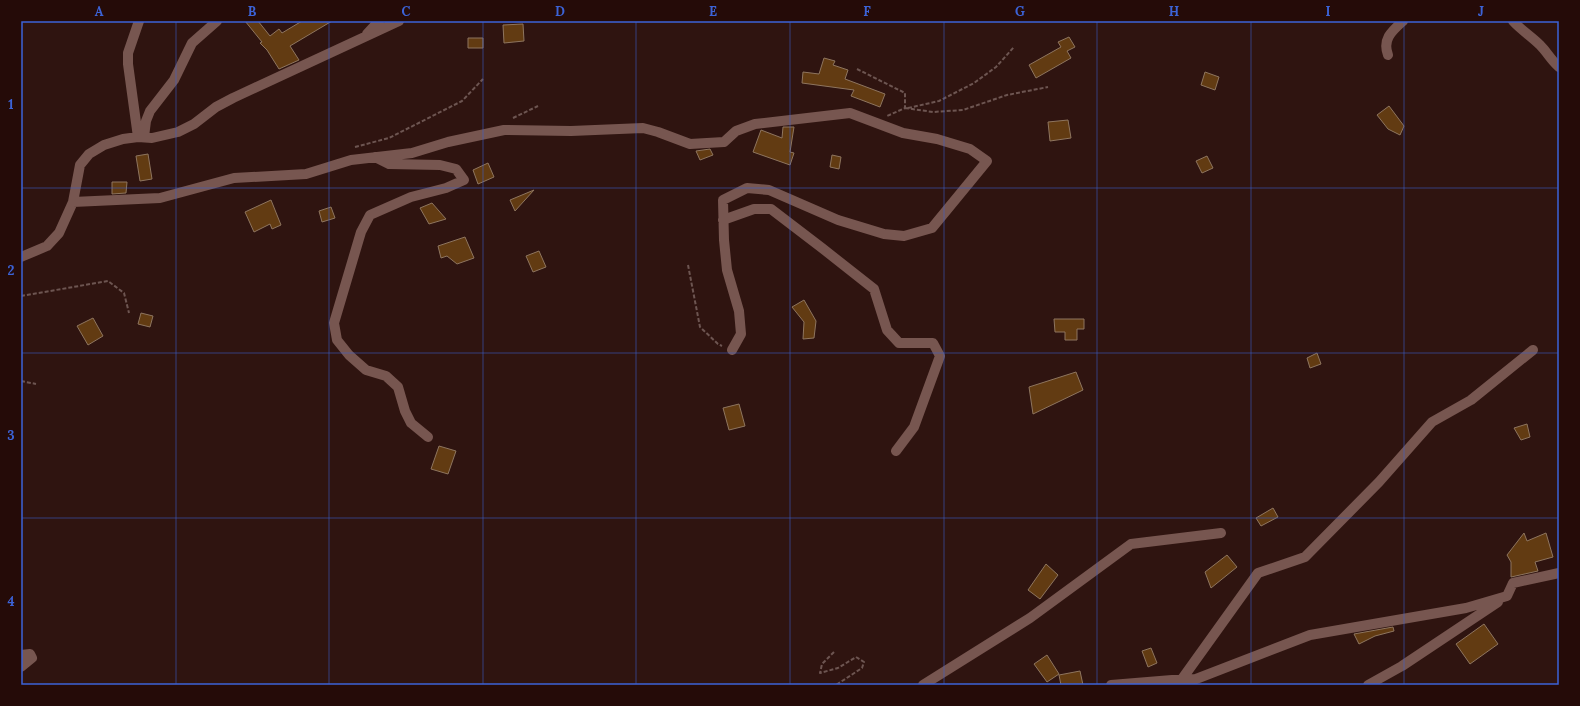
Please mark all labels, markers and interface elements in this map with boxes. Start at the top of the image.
text: A [95,3,104,20]
text: B [248,3,257,20]
text: C [402,3,411,20]
text: D [555,3,565,20]
text: E [709,3,717,20]
text: F [863,3,871,20]
text: G [1015,3,1025,20]
text: H [1169,3,1179,20]
text: I [1325,3,1331,20]
text: J [1478,3,1484,20]
text: 1 [8,96,14,113]
text: 2 [8,262,15,279]
text: 3 [7,427,15,444]
text: 4 [7,593,15,610]

